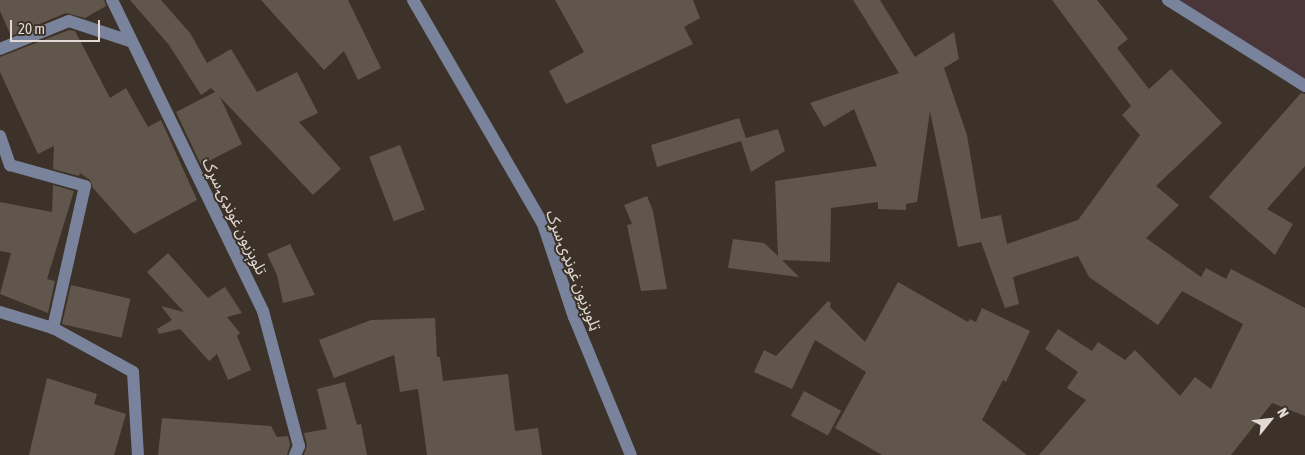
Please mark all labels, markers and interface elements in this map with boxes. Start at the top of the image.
scale bar [12,10,102,42]
text: 20 m [18,20,45,37]
street label: تلوېزيون غونډۍ سړک [198,154,272,278]
street label: ټلوېزيون غونډۍ سړک [542,207,606,333]
north arrow [1245,395,1295,445]
text: N [1274,405,1292,420]

